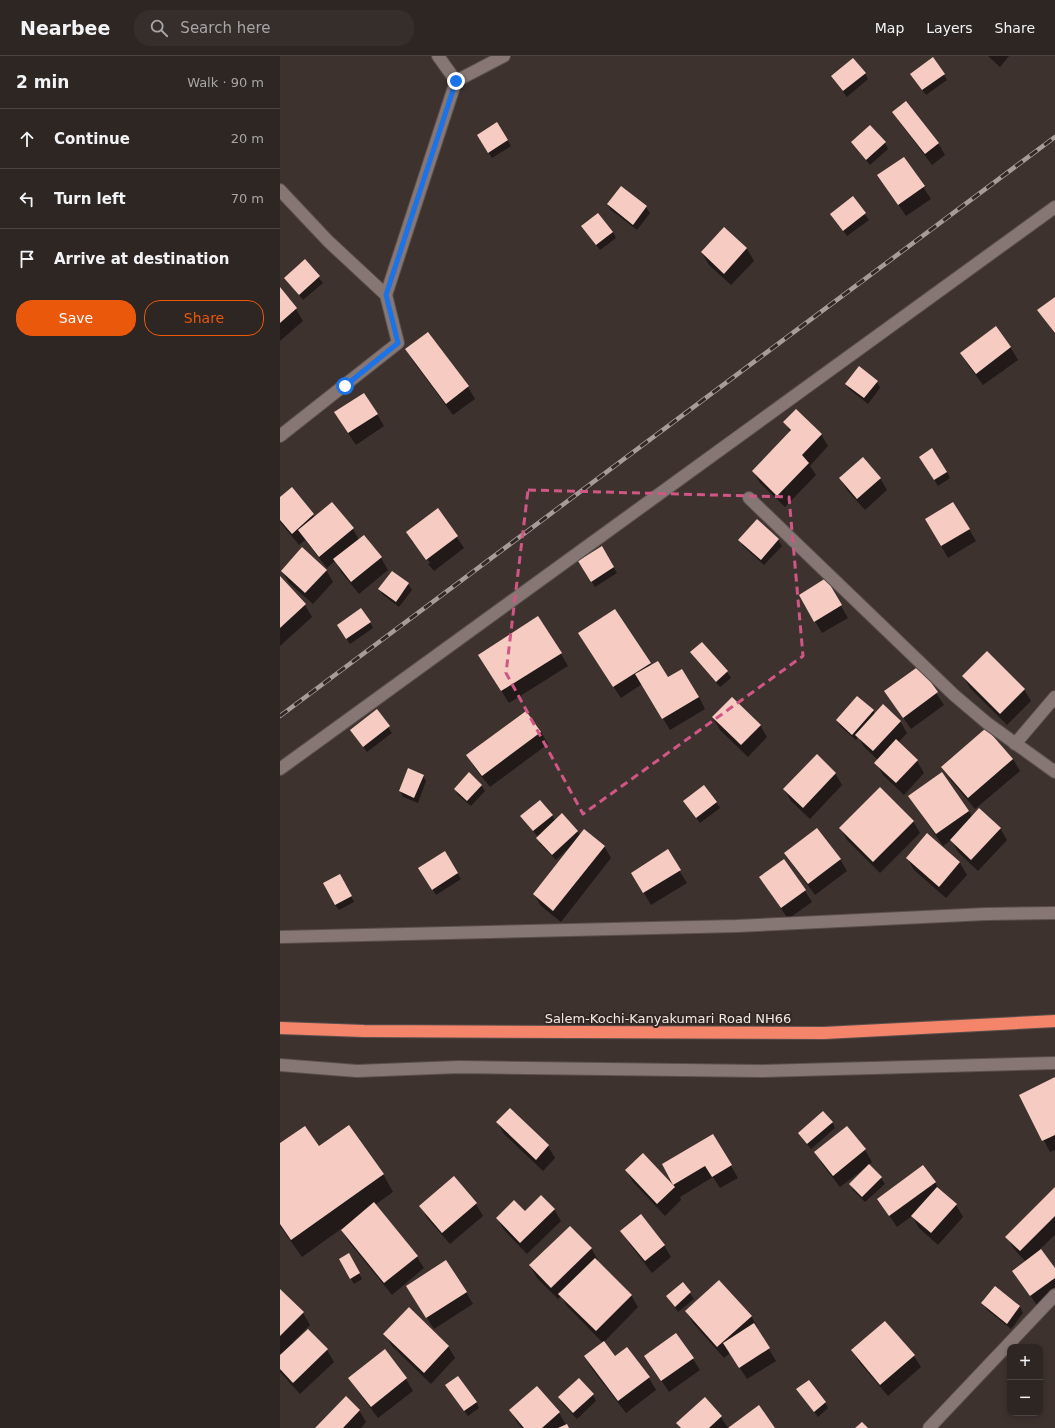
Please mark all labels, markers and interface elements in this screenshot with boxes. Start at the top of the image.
search box [134,10,414,46]
text: Nearbee [20,17,110,39]
icon: search [148,17,170,39]
text: Search here [180,19,270,37]
text: Map [875,20,904,36]
text: Layers [926,20,973,36]
text: Share [995,20,1035,36]
text: 2 min [16,72,69,92]
route end [447,72,465,90]
text: Walk · 90 m [187,75,264,90]
icon: ahead [16,128,38,150]
text: Continue [54,130,130,148]
text: 20 m [231,131,264,146]
icon: left [16,188,38,210]
text: Turn left [54,190,126,208]
text: 70 m [231,191,264,206]
icon: arrive [16,248,38,270]
text: Arrive at destination [54,250,229,268]
button: Save [16,300,136,336]
button: Share [144,300,264,336]
route start [336,377,354,395]
street label: Salem-Kochi-Kanyakumari Road NH66 [545,1011,791,1026]
map controls [1007,1344,1043,1416]
button: + [1007,1344,1043,1380]
button: − [1007,1380,1043,1416]

